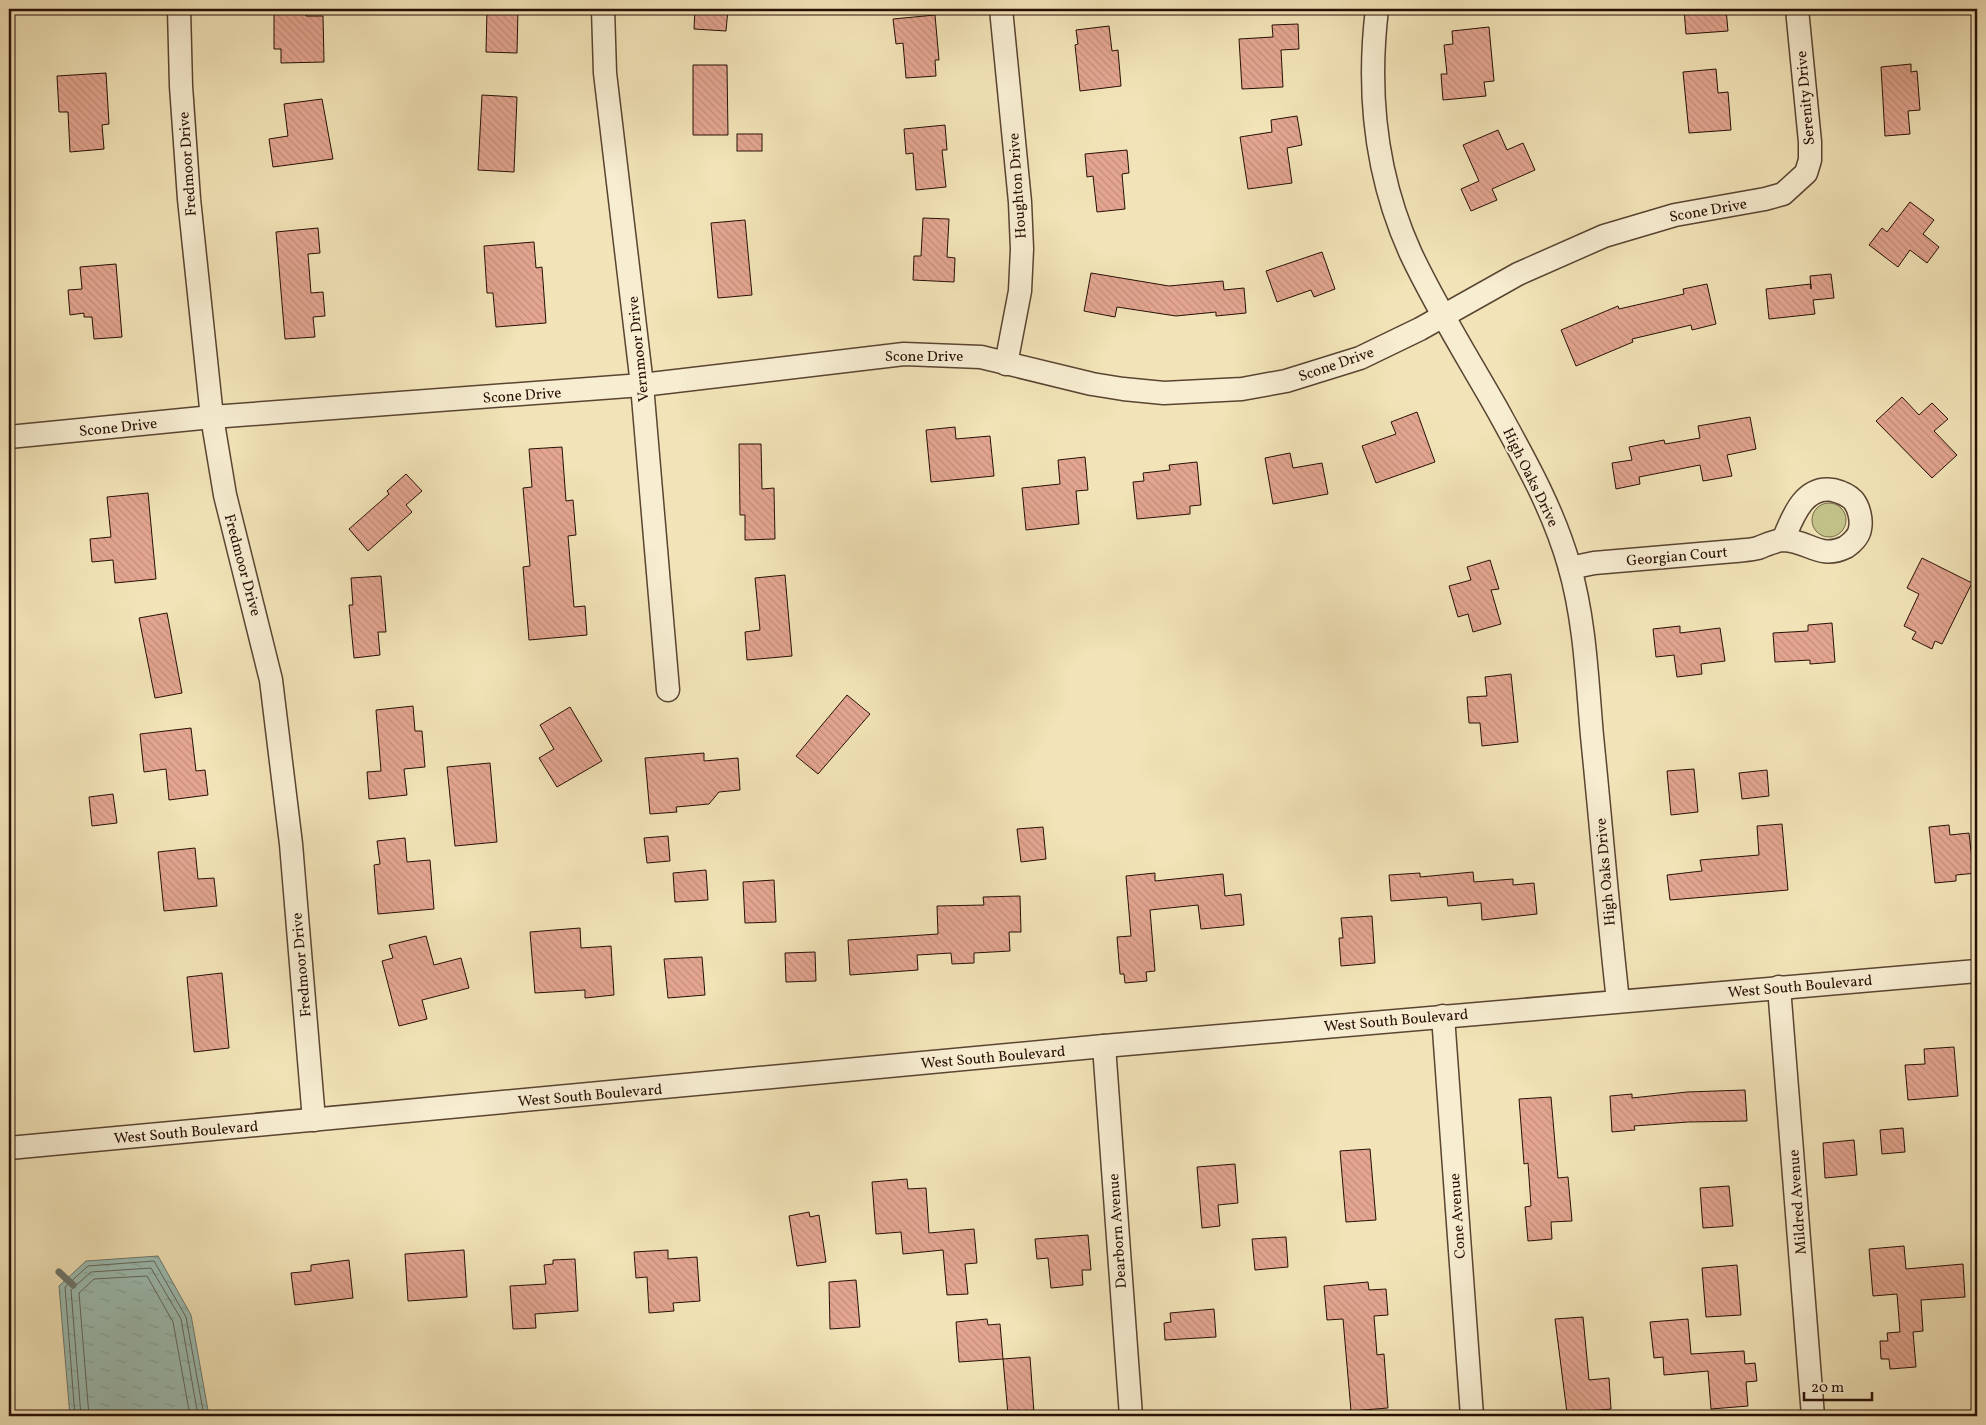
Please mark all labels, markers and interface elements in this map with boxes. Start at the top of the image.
street label: Serenity Drive [1792,50,1821,146]
street label: Fredmoor Drive [174,111,203,217]
street label: Houghton Drive [1004,132,1033,240]
street label: Scone Drive [1668,194,1749,229]
street label: Vernmoor Drive [623,295,655,403]
street label: Scone Drive [1296,343,1377,388]
street label: Scone Drive [885,347,963,368]
street label: Scone Drive [482,383,562,410]
street label: Scone Drive [78,414,158,443]
street label: High Oaks Drive [1497,424,1563,531]
street label: Fredmoor Drive [218,512,265,619]
street label: Georgian Court [1626,543,1729,572]
street label: High Oaks Drive [1591,817,1622,927]
street label: Fredmoor Drive [287,912,318,1018]
street label: West South Boulevard [1727,971,1873,1004]
street label: West South Boulevard [1323,1005,1469,1038]
street label: West South Boulevard [920,1042,1066,1075]
street label: West South Boulevard [517,1080,663,1113]
street label: West South Boulevard [113,1117,259,1150]
street label: Mildred Avenue [1784,1149,1813,1255]
street label: Cone Avenue [1445,1172,1472,1259]
street label: Dearborn Avenue [1104,1173,1133,1289]
scale bar [1804,1370,1871,1402]
text: 20 m [1811,1378,1844,1399]

